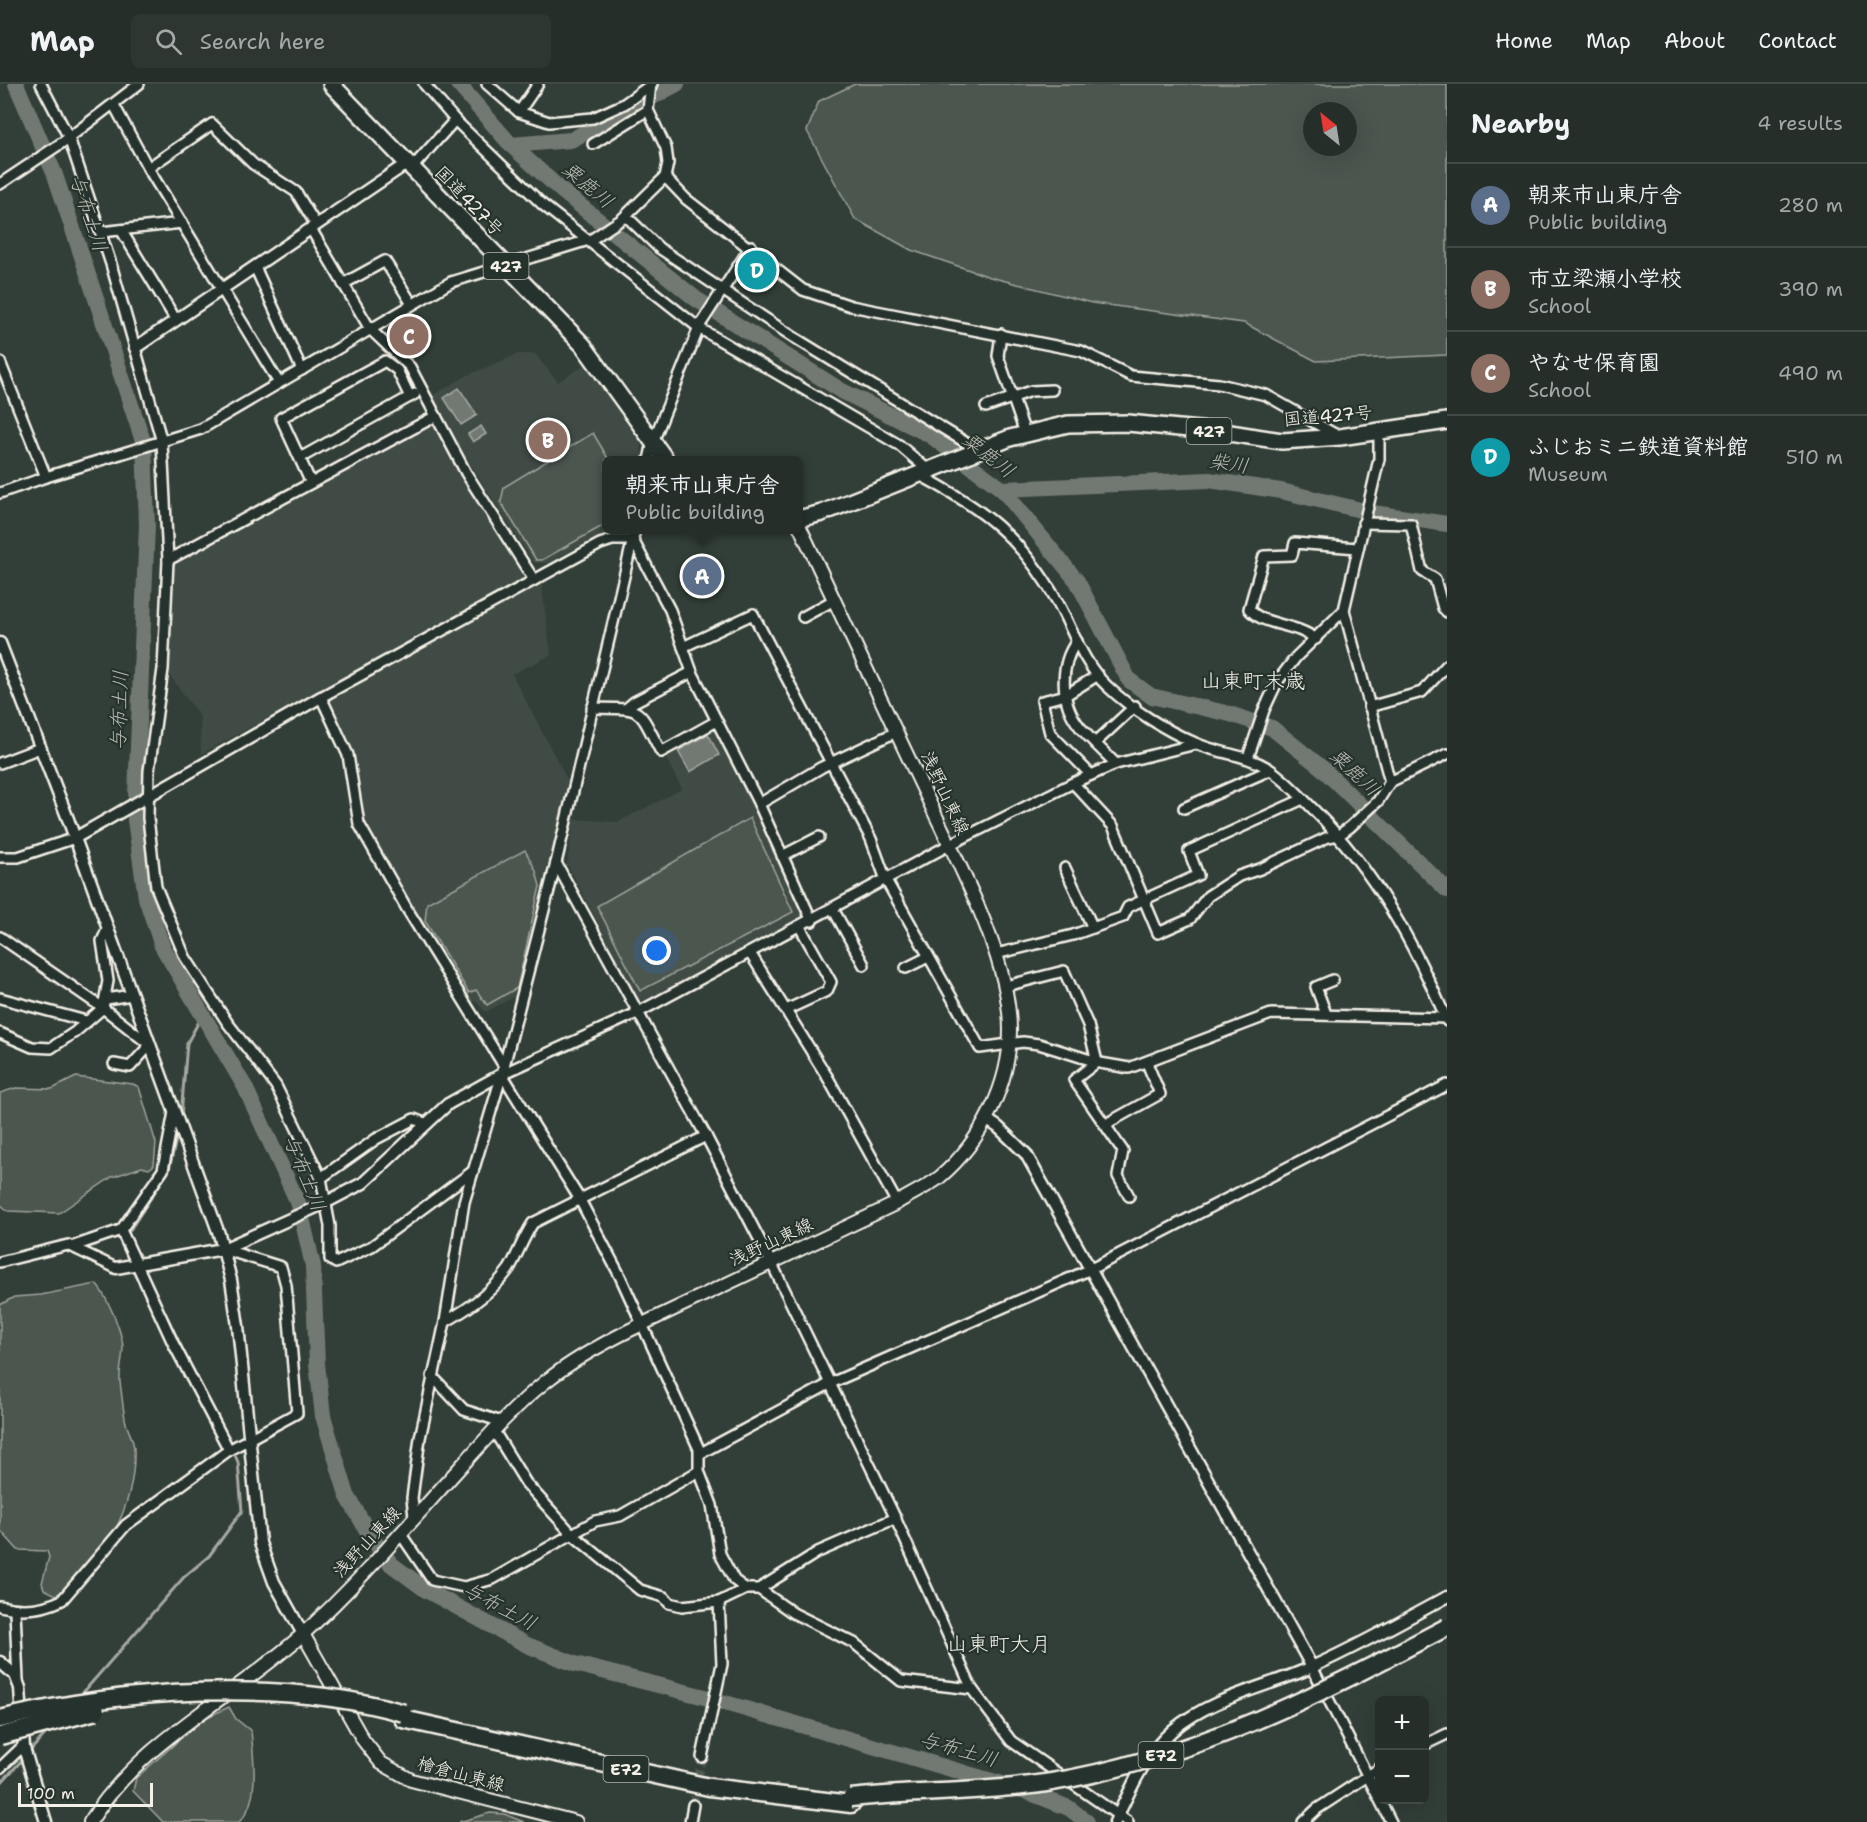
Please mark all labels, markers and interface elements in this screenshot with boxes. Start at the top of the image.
search box [131,14,551,68]
text: Map [30,22,95,60]
icon: search [152,25,185,58]
text: Search here [200,27,325,56]
text: Home [1495,27,1553,55]
text: Map [1586,27,1631,55]
text: About [1664,27,1725,55]
text: Contact [1758,27,1837,55]
north arrow [1303,102,1357,156]
text: Nearby [1471,106,1570,141]
text: 4 results [1757,110,1843,136]
water label: 粟鹿川 [557,156,619,214]
street label: 国道427号 [429,161,509,241]
water label: 与布土川 [64,171,114,255]
text: 朝来市山東庁舎 [1528,180,1682,209]
text: A [1483,192,1498,218]
text: 280 m [1778,192,1843,218]
text: Public building [1528,209,1667,235]
pin: D [738,248,777,292]
road number: 427 [484,253,528,279]
text: 市立梁瀬小学校 [1528,264,1682,293]
text: B [1484,276,1497,302]
text: 390 m [1778,276,1843,302]
text: School [1528,293,1591,319]
pin: C [390,314,428,358]
text: やなせ保育園 [1528,348,1660,377]
text: C [1484,360,1497,386]
text: 490 m [1778,360,1843,386]
text: School [1528,377,1591,403]
street label: 国道427号 [1282,400,1374,432]
pin: B [528,418,568,462]
road number: 427 [1186,418,1232,444]
water label: 粟鹿川 [957,426,1021,484]
text: ふじおミニ鉄道資料館 [1528,432,1748,461]
text: D [1483,444,1498,470]
text: 510 m [1786,444,1843,470]
water label: 柴川 [1207,447,1251,479]
popup [602,456,803,534]
text: Museum [1528,461,1608,487]
text: 朝来市山東庁舎 [625,470,780,499]
text: Public building [625,499,765,525]
pin: A [682,554,722,598]
district label: 山東町末歳 [1201,667,1306,695]
water label: 与布土川 [105,670,133,750]
water label: 粟鹿川 [1324,742,1386,802]
street label: 浅野山東線 [915,747,975,839]
your location [642,936,671,965]
water label: 与布土川 [278,1131,332,1215]
street label: 浅野山東線 [725,1212,817,1272]
street label: 浅野山東線 [328,1501,406,1583]
water label: 与布土川 [459,1576,541,1636]
district label: 山東町大月 [947,1630,1052,1658]
map controls [1375,1696,1429,1804]
button: + [1375,1696,1429,1750]
water label: 与布土川 [917,1725,1001,1773]
road number: E72 [1138,1742,1184,1768]
button: − [1375,1750,1429,1804]
street label: 檜倉山東線 [414,1751,508,1797]
road number: E72 [604,1756,648,1782]
scale bar [18,1780,153,1808]
text: 100 m [27,1783,75,1804]

